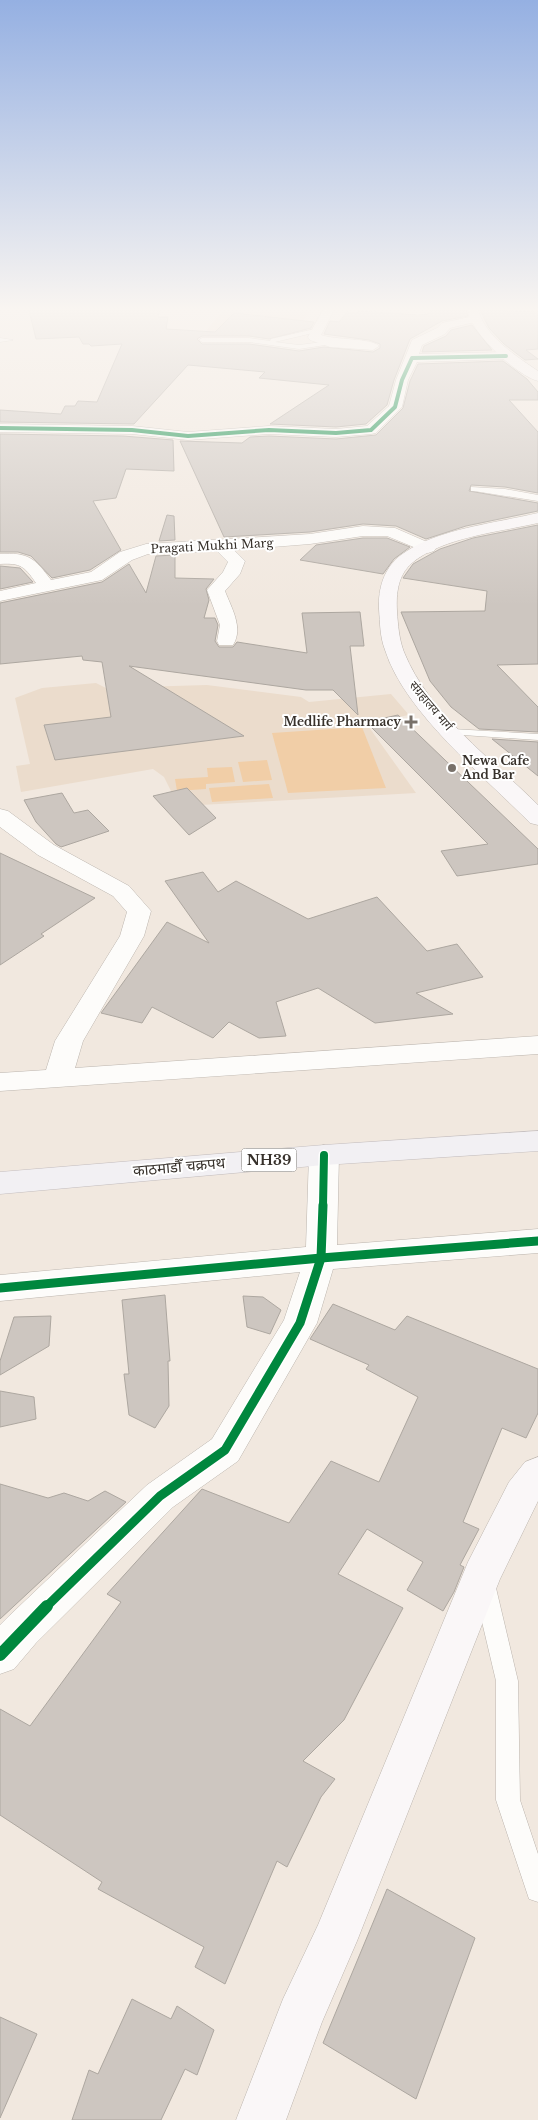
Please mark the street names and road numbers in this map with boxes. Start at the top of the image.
street label: Pragati Mukhi Marg [150,535,275,556]
street label: संग्रहालय मार्ग [406,678,457,734]
road number: NH39 [242,1148,296,1172]
street label: काठमाडाैँ चक्रपथ [132,1153,226,1180]

